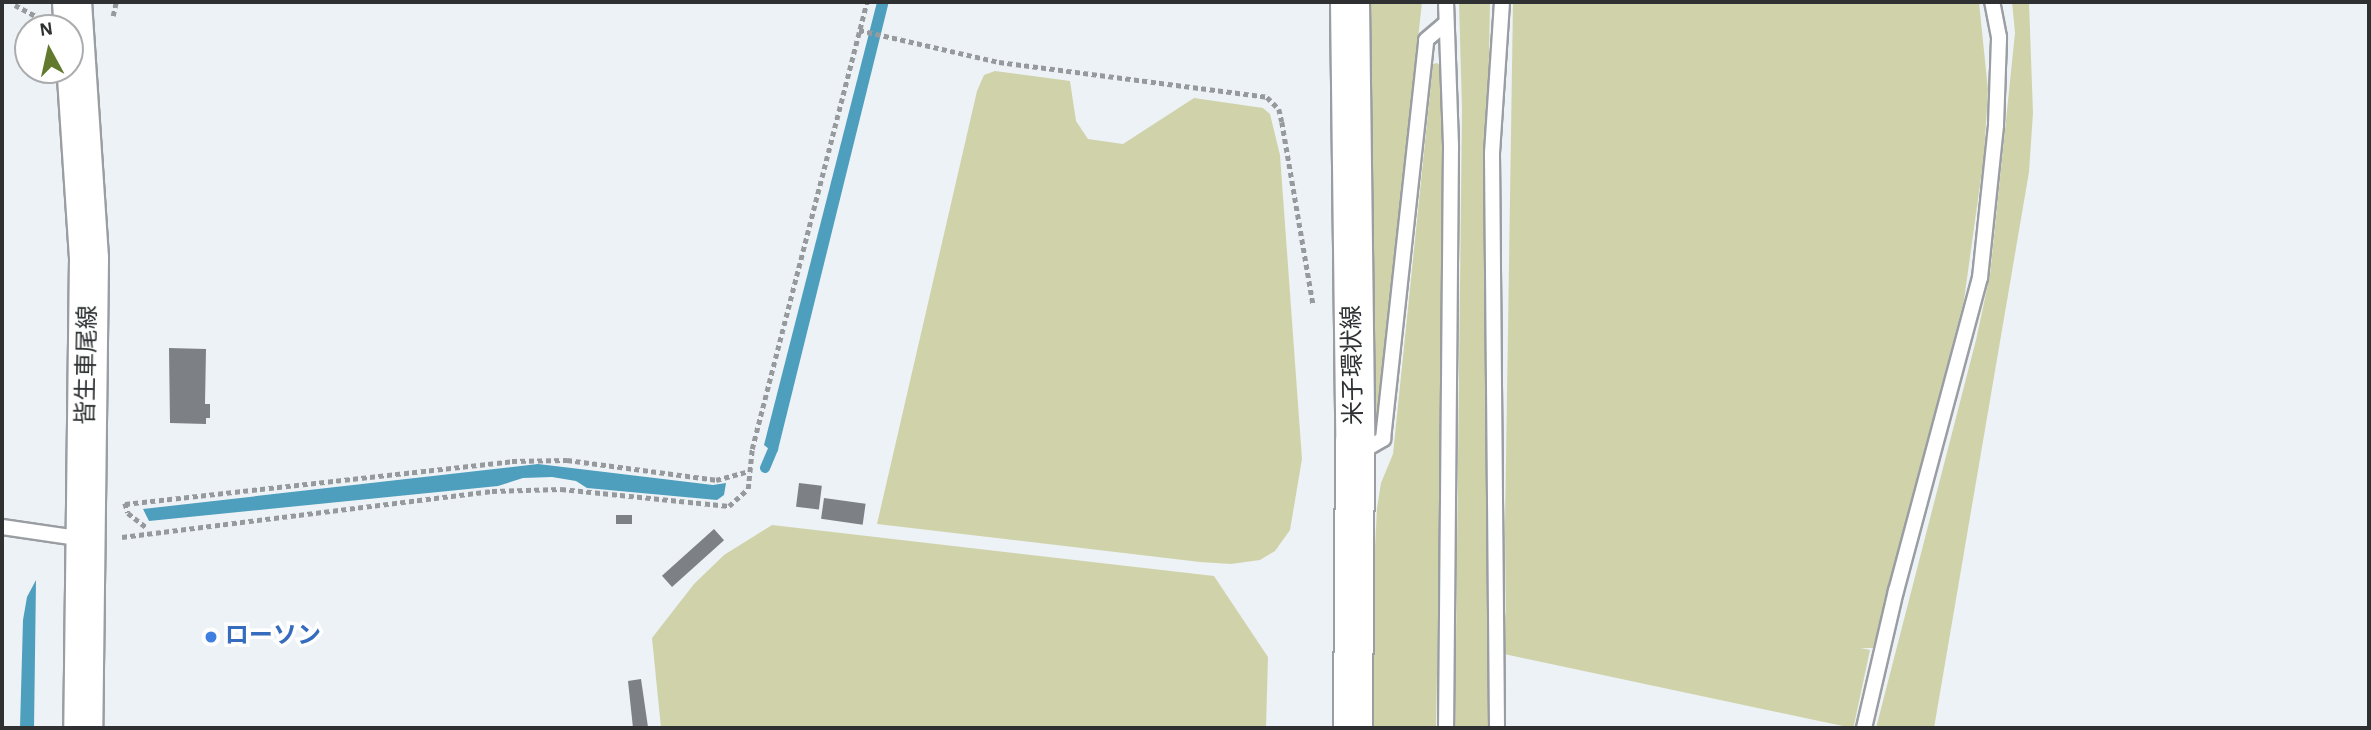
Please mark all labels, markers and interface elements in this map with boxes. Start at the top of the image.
north arrow [14,14,84,84]
text: N [38,19,54,40]
street label: 皆生車尾線 [73,305,103,425]
street label: 米子環状線 [1339,305,1369,425]
place label: ローソン [225,623,321,651]
marker: ローソン [203,629,219,645]

